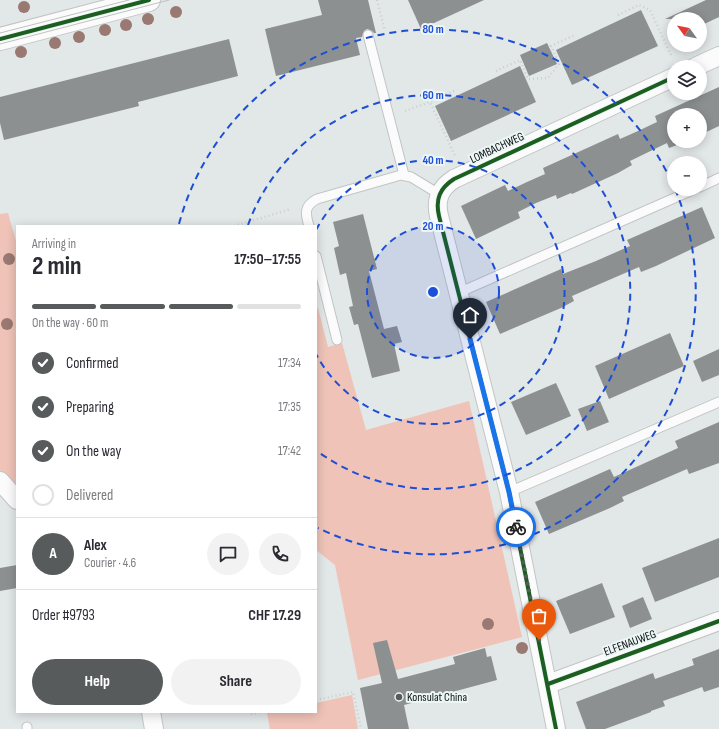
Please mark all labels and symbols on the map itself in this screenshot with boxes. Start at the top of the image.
north arrow [667,12,707,52]
text: 80 m [422,22,444,37]
text: 60 m [422,88,444,103]
street label: LOMBACHWEG [467,129,527,167]
text: 40 m [422,153,444,168]
text: 20 m [423,219,443,234]
centre of rings [426,285,440,299]
pin [453,298,487,339]
courier [496,507,536,547]
pin [522,599,556,640]
street label: ELFENAUWEG [602,627,658,659]
place label: Konsulat China [407,690,467,705]
marker: Konsulat China [394,692,404,702]

